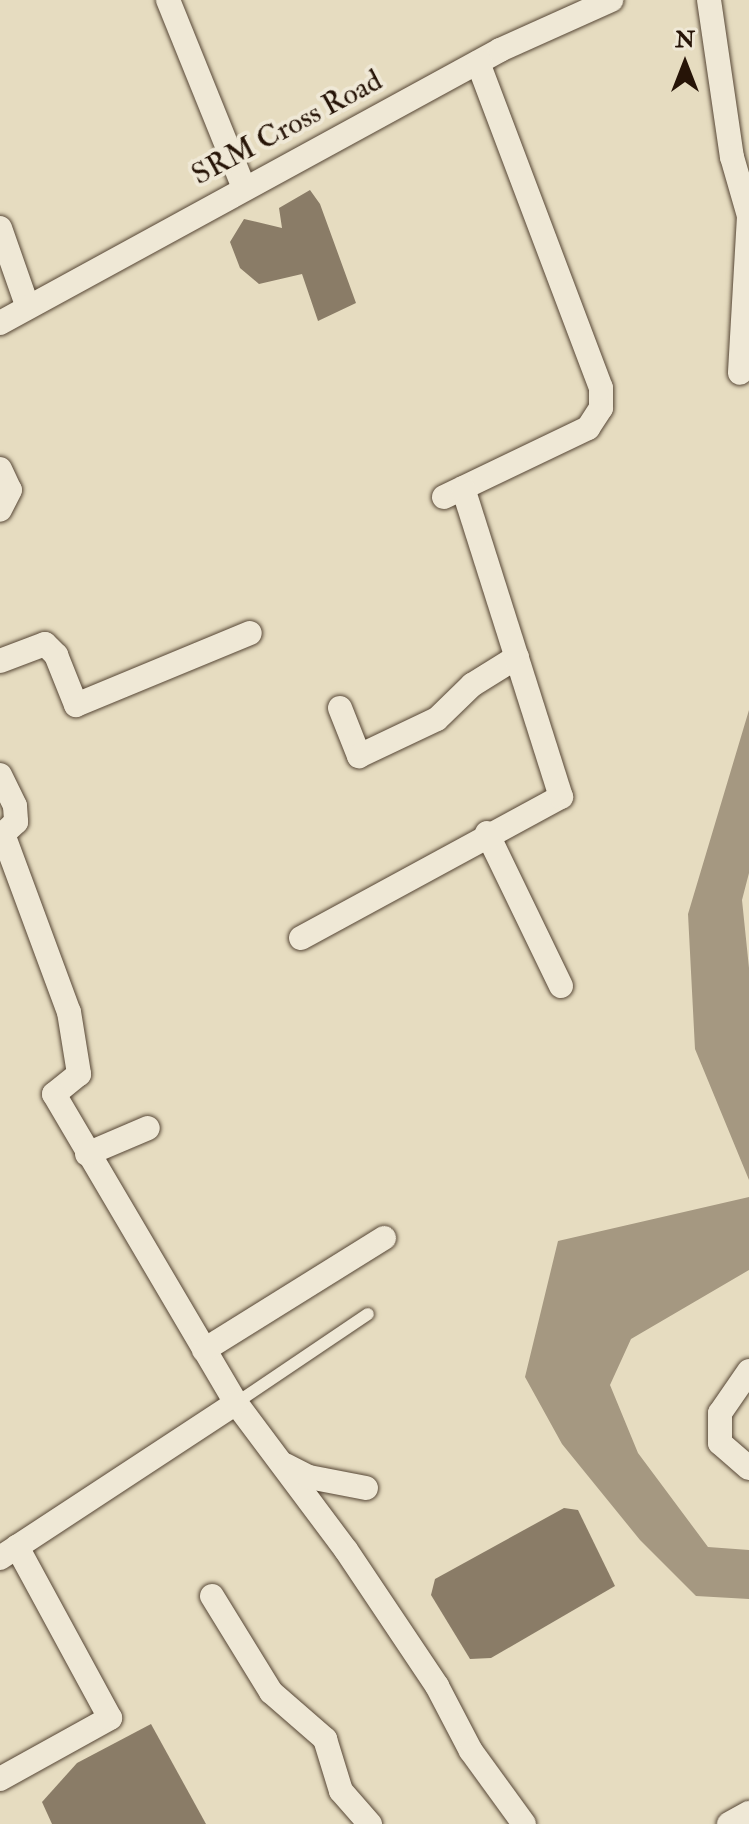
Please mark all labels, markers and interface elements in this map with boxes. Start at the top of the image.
north arrow [645,24,725,104]
text: N [675,26,695,54]
street label: SRM Cross Road [186,63,388,193]

